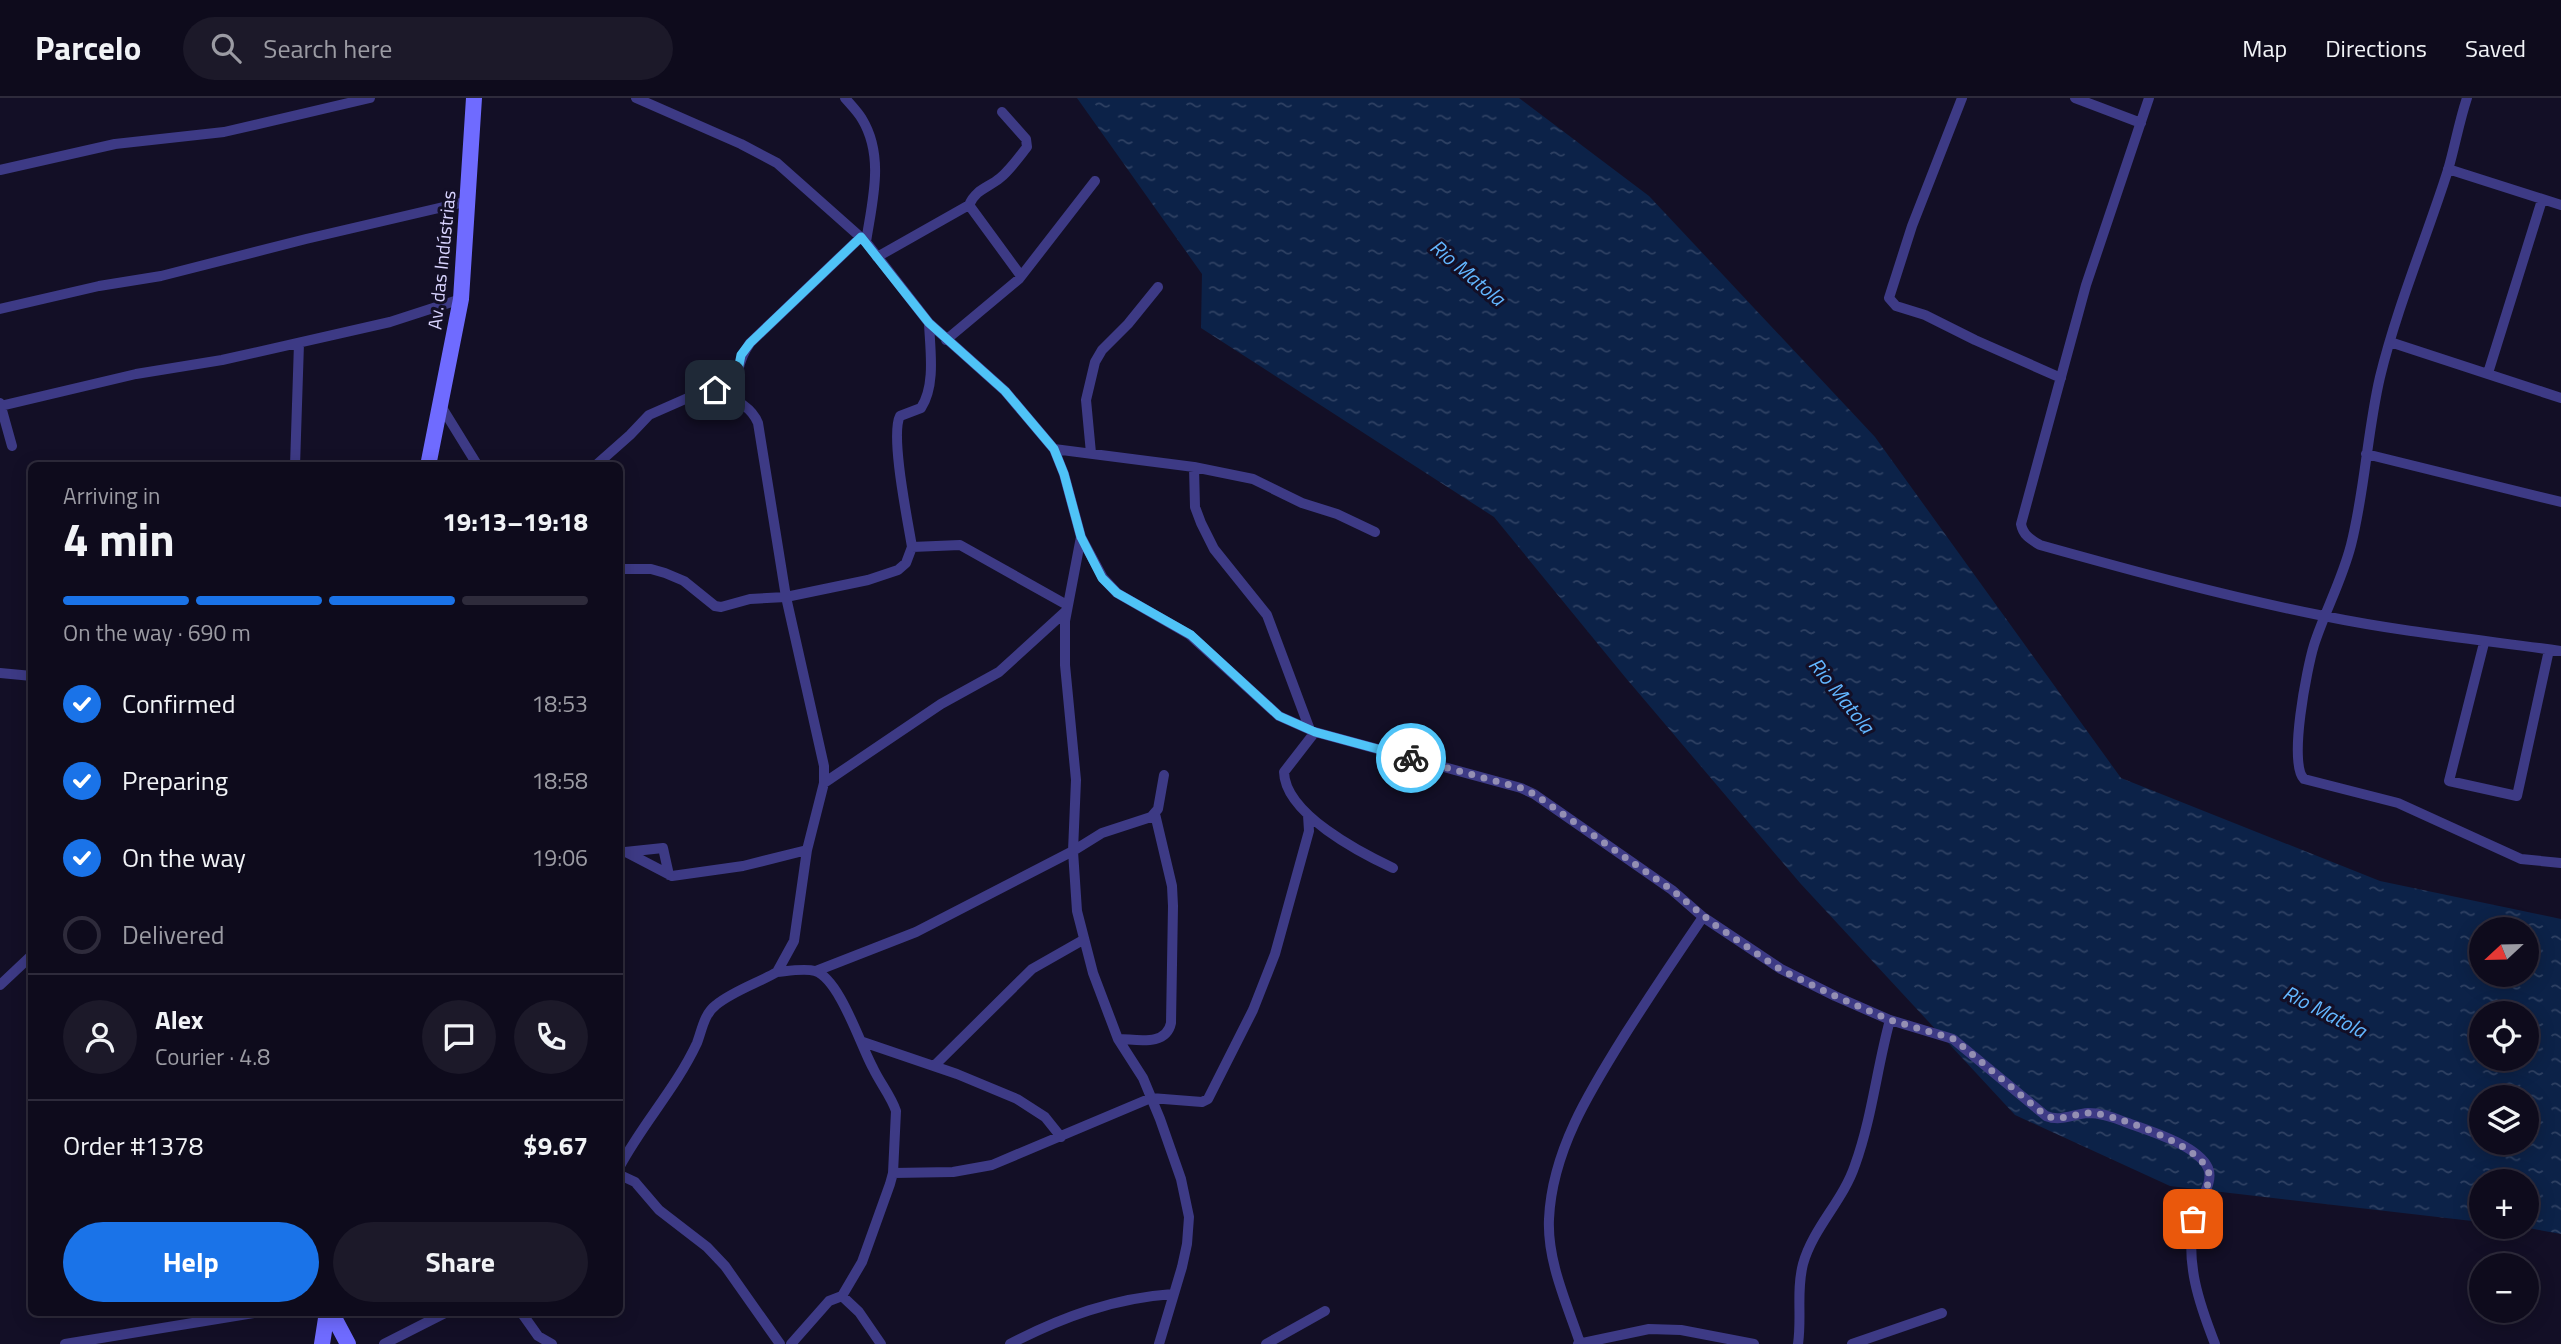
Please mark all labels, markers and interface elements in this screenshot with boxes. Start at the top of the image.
search box [183,17,673,80]
text: Parcelo [35,23,141,73]
icon: search [207,29,245,67]
text: Search here [263,29,392,68]
text: Map [2242,30,2287,66]
text: Directions [2325,30,2427,66]
text: Saved [2465,30,2526,66]
street label: Av. das Indústrias [419,189,463,331]
water label: Rio Matola [1423,231,1514,314]
pin [685,360,745,420]
icon: home [696,371,734,409]
text: Arriving in [63,478,160,513]
text: 19:13–19:18 [442,502,588,541]
text: 4 min [63,504,175,574]
text: On the way · 690 m [63,615,251,650]
water label: Rio Matola [1801,650,1884,741]
text: Confirmed [122,684,236,723]
icon: check [63,685,101,723]
text: 18:53 [531,686,588,721]
courier [1376,723,1446,793]
icon: bike [1392,739,1430,777]
text: Preparing [122,761,228,800]
icon: check [63,762,101,800]
text: 18:58 [531,763,588,798]
text: On the way [122,838,246,877]
icon: check [63,839,101,877]
text: 19:06 [531,840,588,875]
text: Delivered [122,915,225,954]
north arrow [2469,917,2539,987]
map controls [2469,917,2539,1323]
water label: Rio Matola [2278,976,2374,1046]
button: person [63,1000,137,1074]
text: Alex [155,1000,203,1039]
button: chat [422,1000,496,1074]
button: phone [514,1000,588,1074]
button: locate [2469,1001,2539,1071]
text: Courier · 4.8 [155,1039,270,1074]
button: layers [2469,1085,2539,1155]
text: Order #1378 [63,1126,203,1165]
text: $9.67 [523,1126,588,1165]
button: + [2469,1169,2539,1239]
pin [2163,1189,2223,1249]
icon: bag [2174,1200,2212,1238]
button: Help [63,1222,319,1302]
button: Share [333,1222,588,1302]
button: − [2469,1253,2539,1323]

